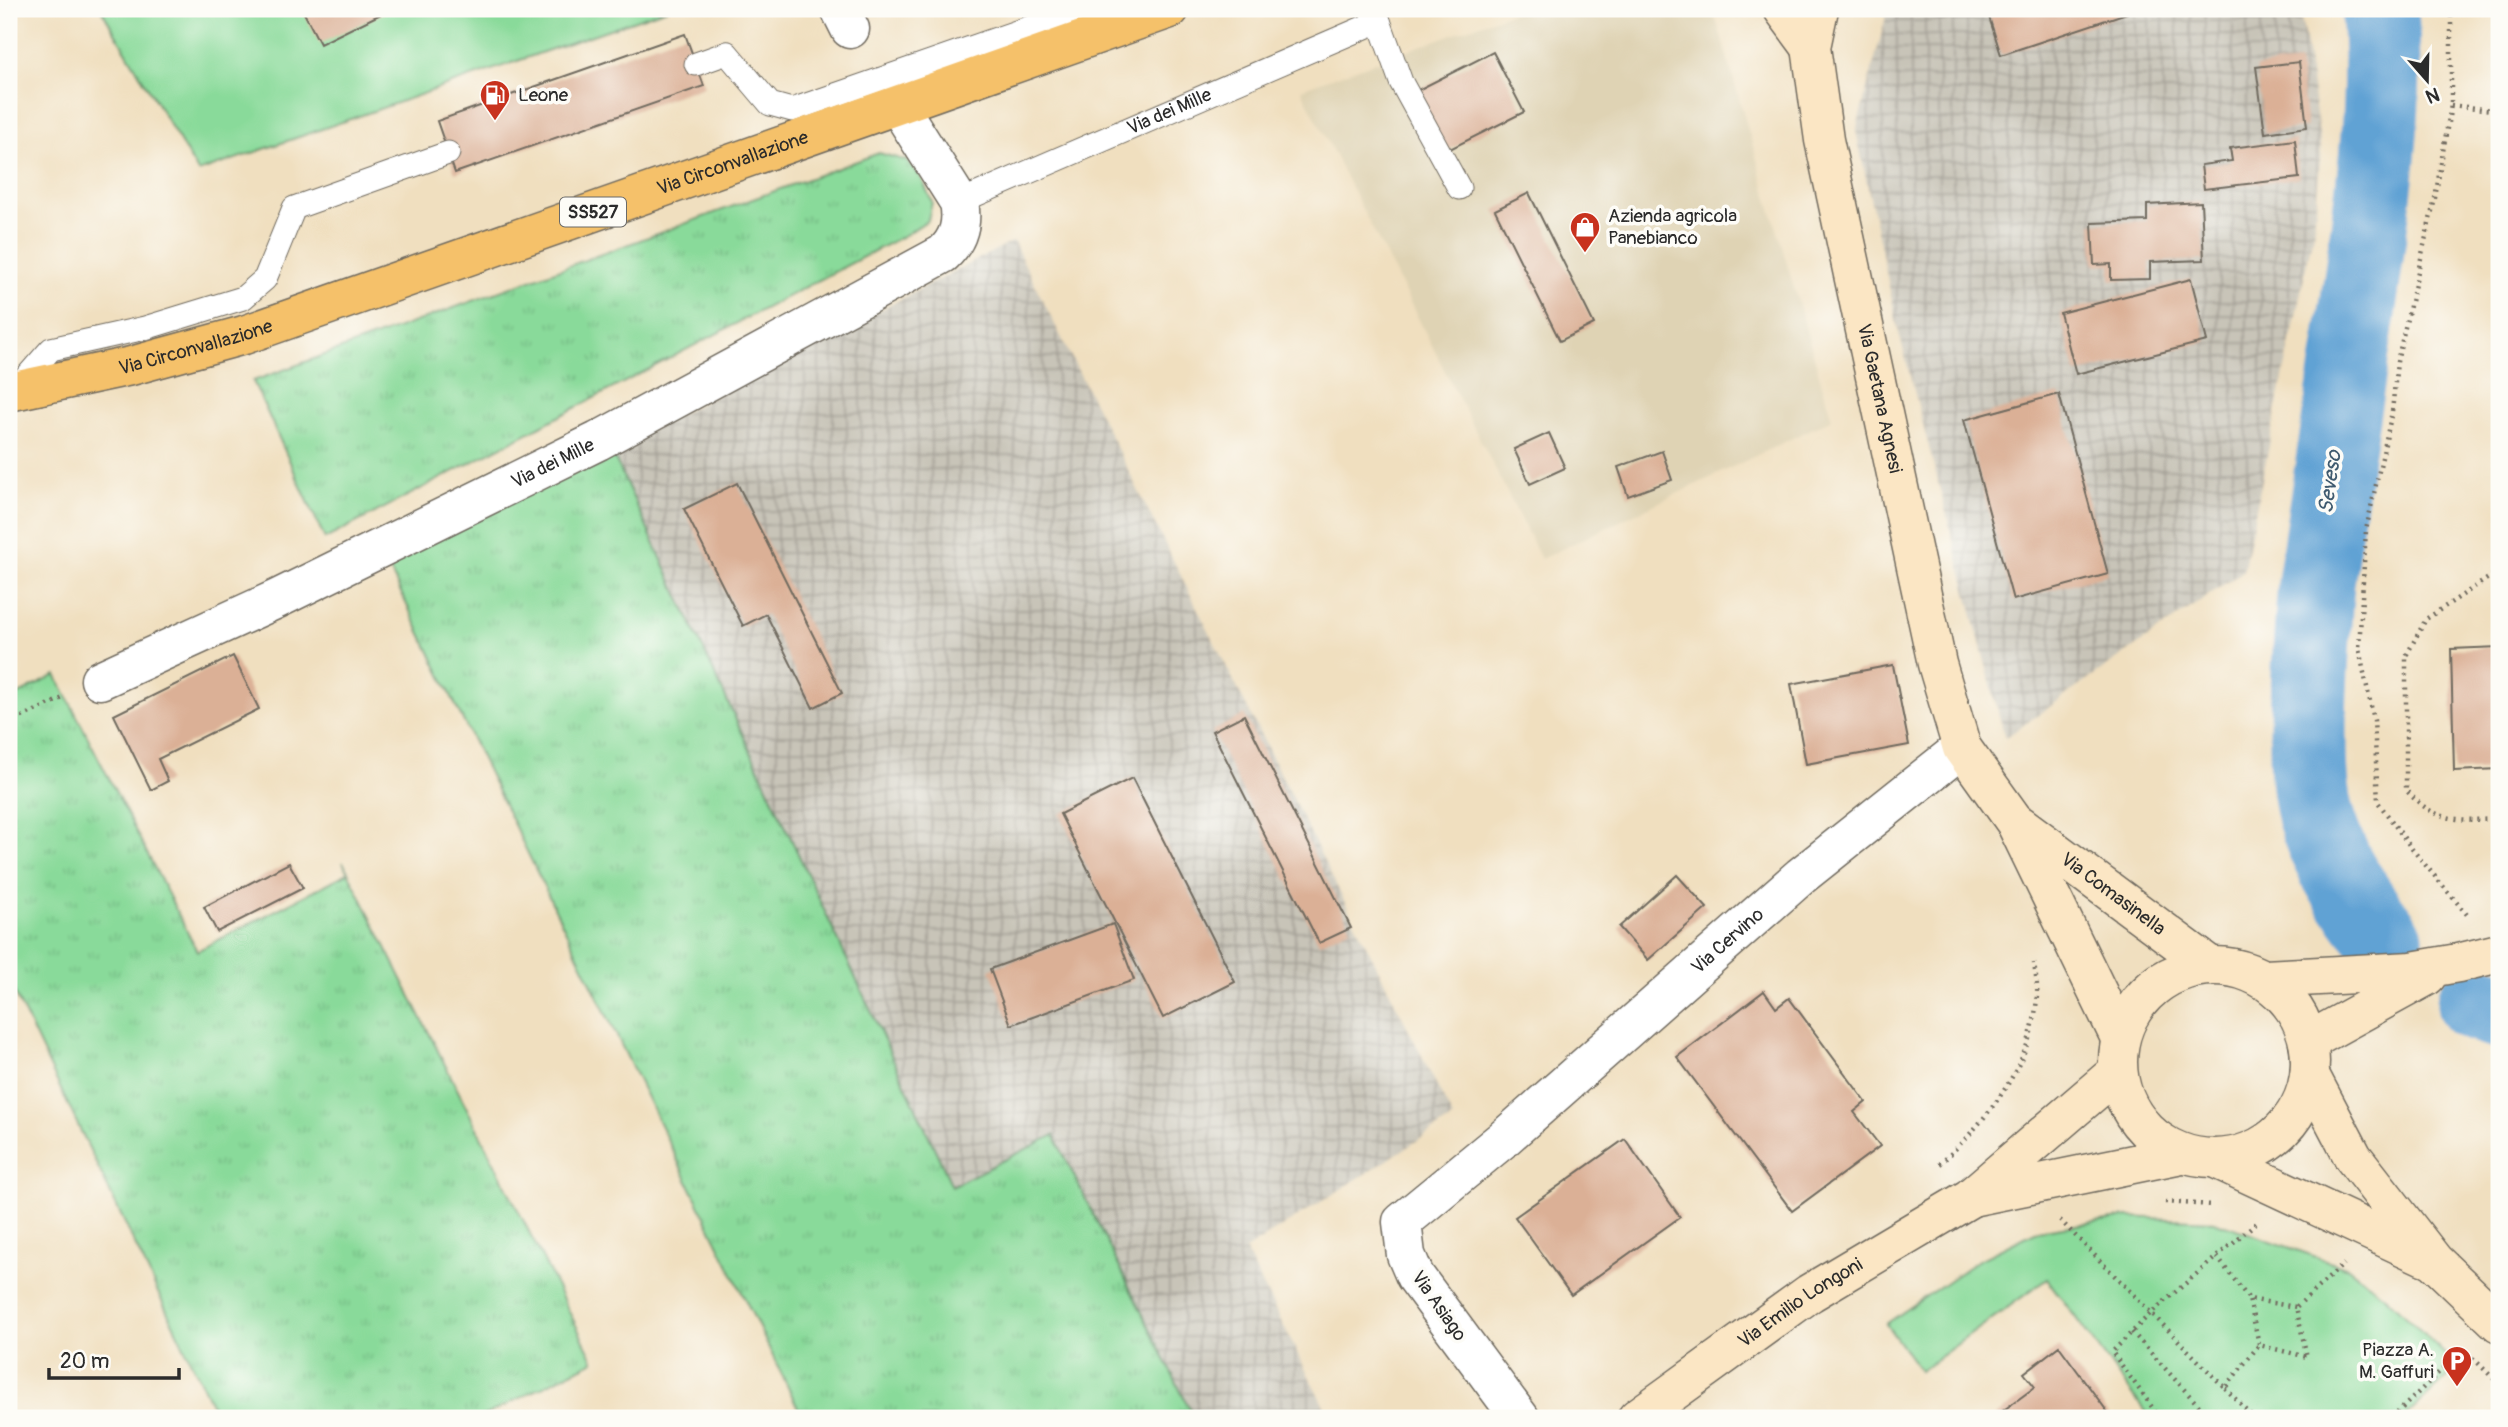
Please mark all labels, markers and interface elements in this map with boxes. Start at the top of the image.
north arrow [2392,46,2462,116]
fuel station icon: Leone [478,78,512,122]
street label: Via dei Mille [1123,82,1216,140]
text: N [2422,82,2443,109]
place label: Leone [518,83,569,107]
street label: Via Circonvallazione [654,125,812,201]
road number: SS527 [560,197,626,226]
place label: Azienda agricola Panebianco [1608,204,1737,250]
shop icon: Azienda agricola Panebianco [1568,210,1602,254]
street label: Via Circonvallazione [117,314,276,380]
street label: Via Gaetana Agnesi [1852,321,1907,475]
street label: Via dei Mille [507,432,599,494]
water label: Seveso [2312,447,2348,515]
street label: Via Comasinella [2056,847,2171,941]
street label: Via Cervino [1686,902,1769,979]
street label: Via Emilio Longoni [1733,1252,1867,1353]
street label: Via Asiago [1406,1266,1472,1346]
scale bar [49,1336,178,1380]
place label: Piazza A. M. Gaffuri [2359,1338,2434,1384]
parking icon: Piazza A. M. Gaffuri [2440,1344,2474,1388]
text: 20 m [60,1348,109,1375]

